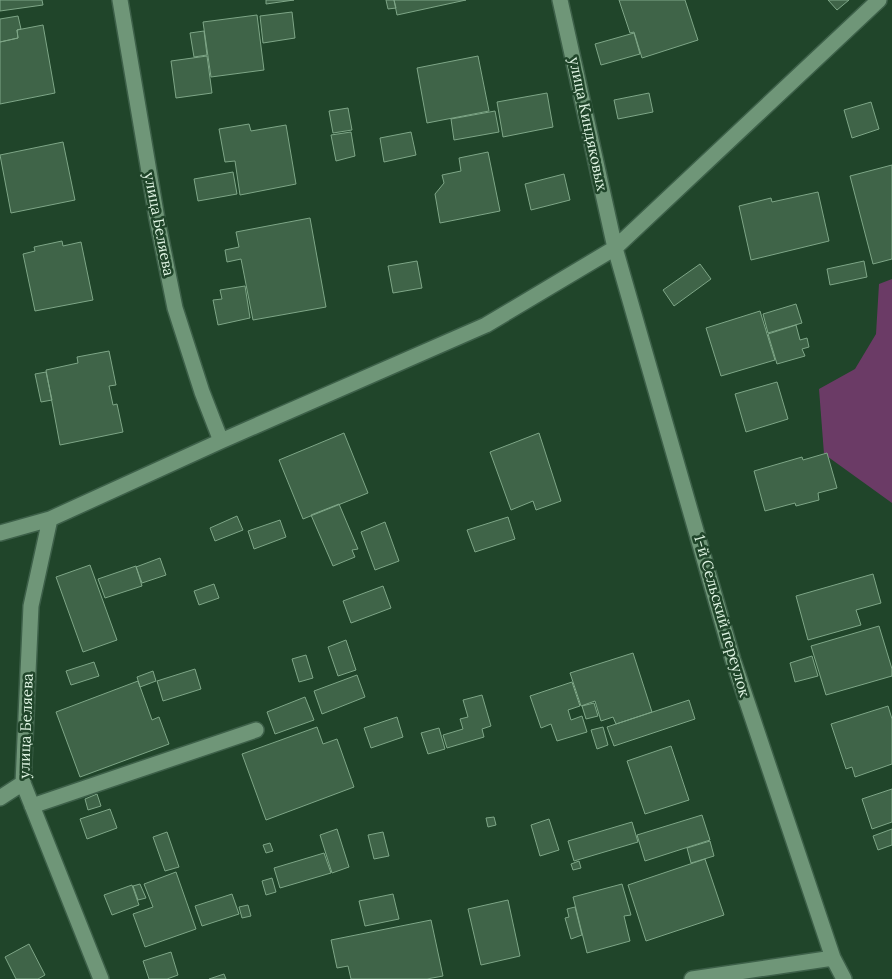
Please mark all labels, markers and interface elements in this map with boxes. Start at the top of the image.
street label: улица Киндяковых [565,55,612,193]
street label: улица Беляева [140,170,179,278]
street label: 1-й Сельский переулок [690,533,755,699]
street label: улица Беляева [14,673,37,779]

